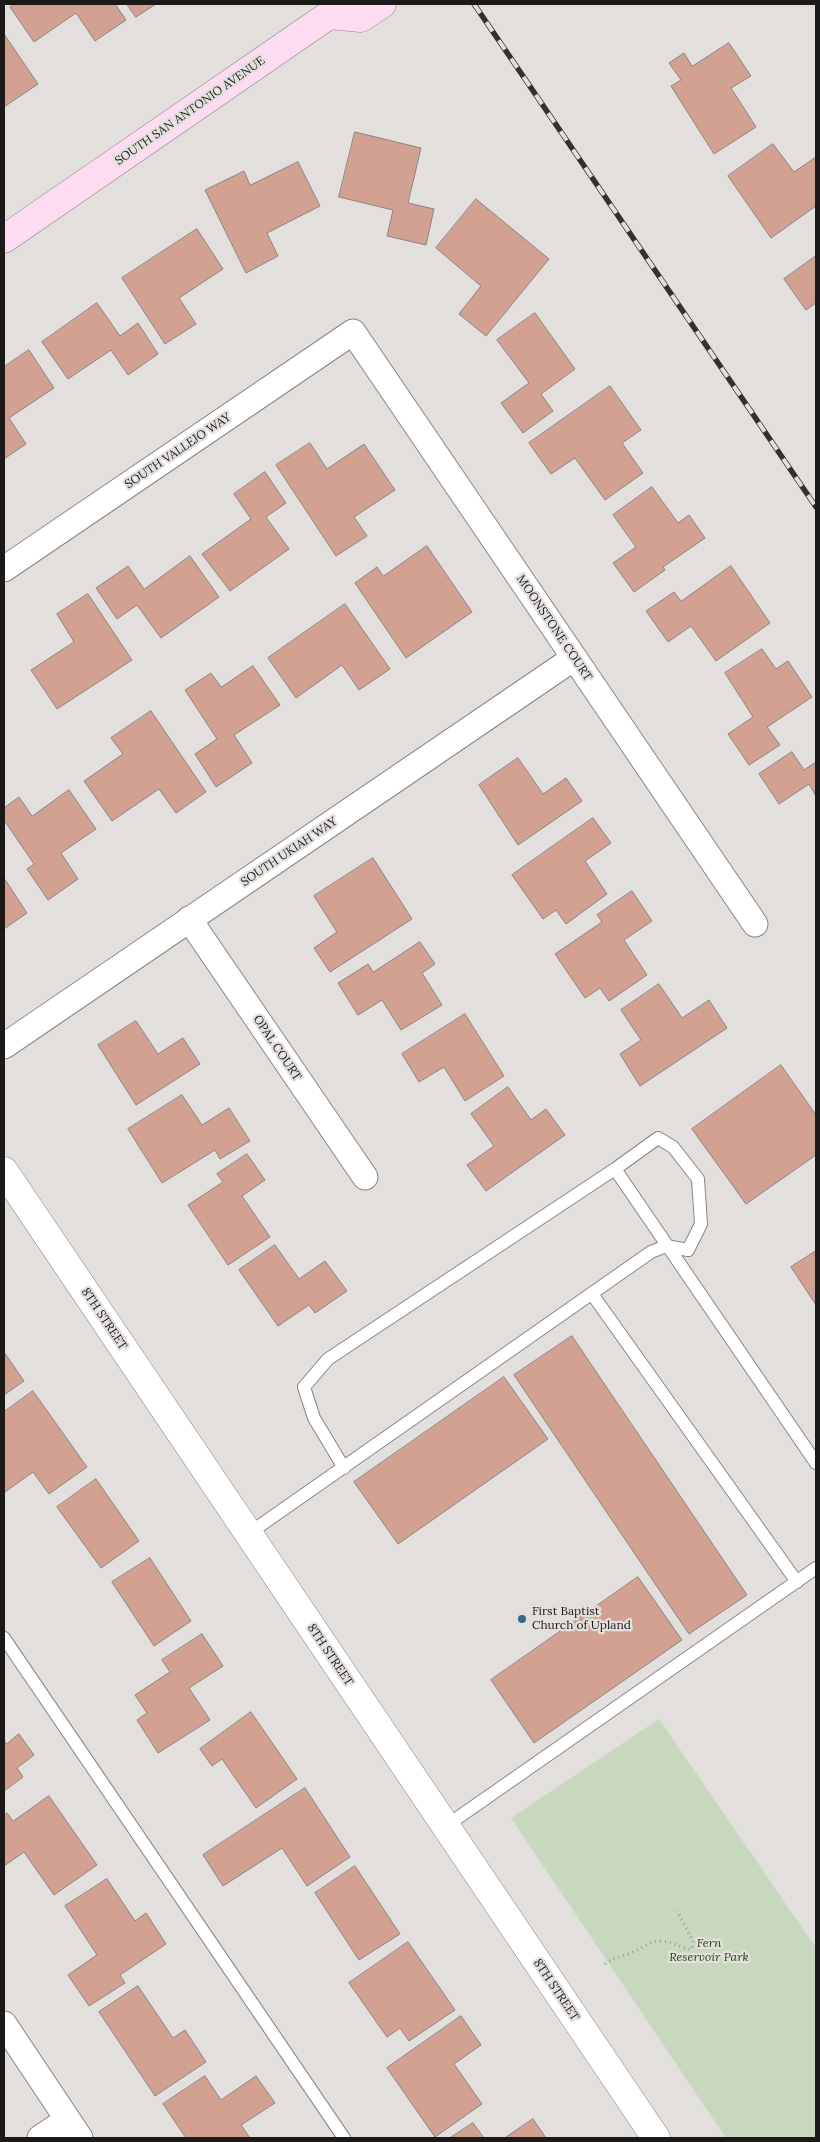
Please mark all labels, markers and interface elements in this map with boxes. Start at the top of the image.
street label: SOUTH SAN ANTONIO AVENUE [112,54,268,168]
street label: SOUTH VALLEJO WAY [122,410,234,492]
street label: MOONSTONE COURT [513,572,595,684]
street label: SOUTH UKIAH WAY [238,814,340,890]
street label: OPAL COURT [250,1012,304,1084]
street label: 8TH STREET [78,1285,130,1353]
place label: First Baptist Church of Upland [532,1605,631,1633]
marker: First Baptist Church of Upland [516,1613,528,1625]
street label: 8TH STREET [304,1621,356,1689]
park label: Fern Reservoir Park [669,1937,749,1965]
street label: 8TH STREET [530,1956,582,2024]

